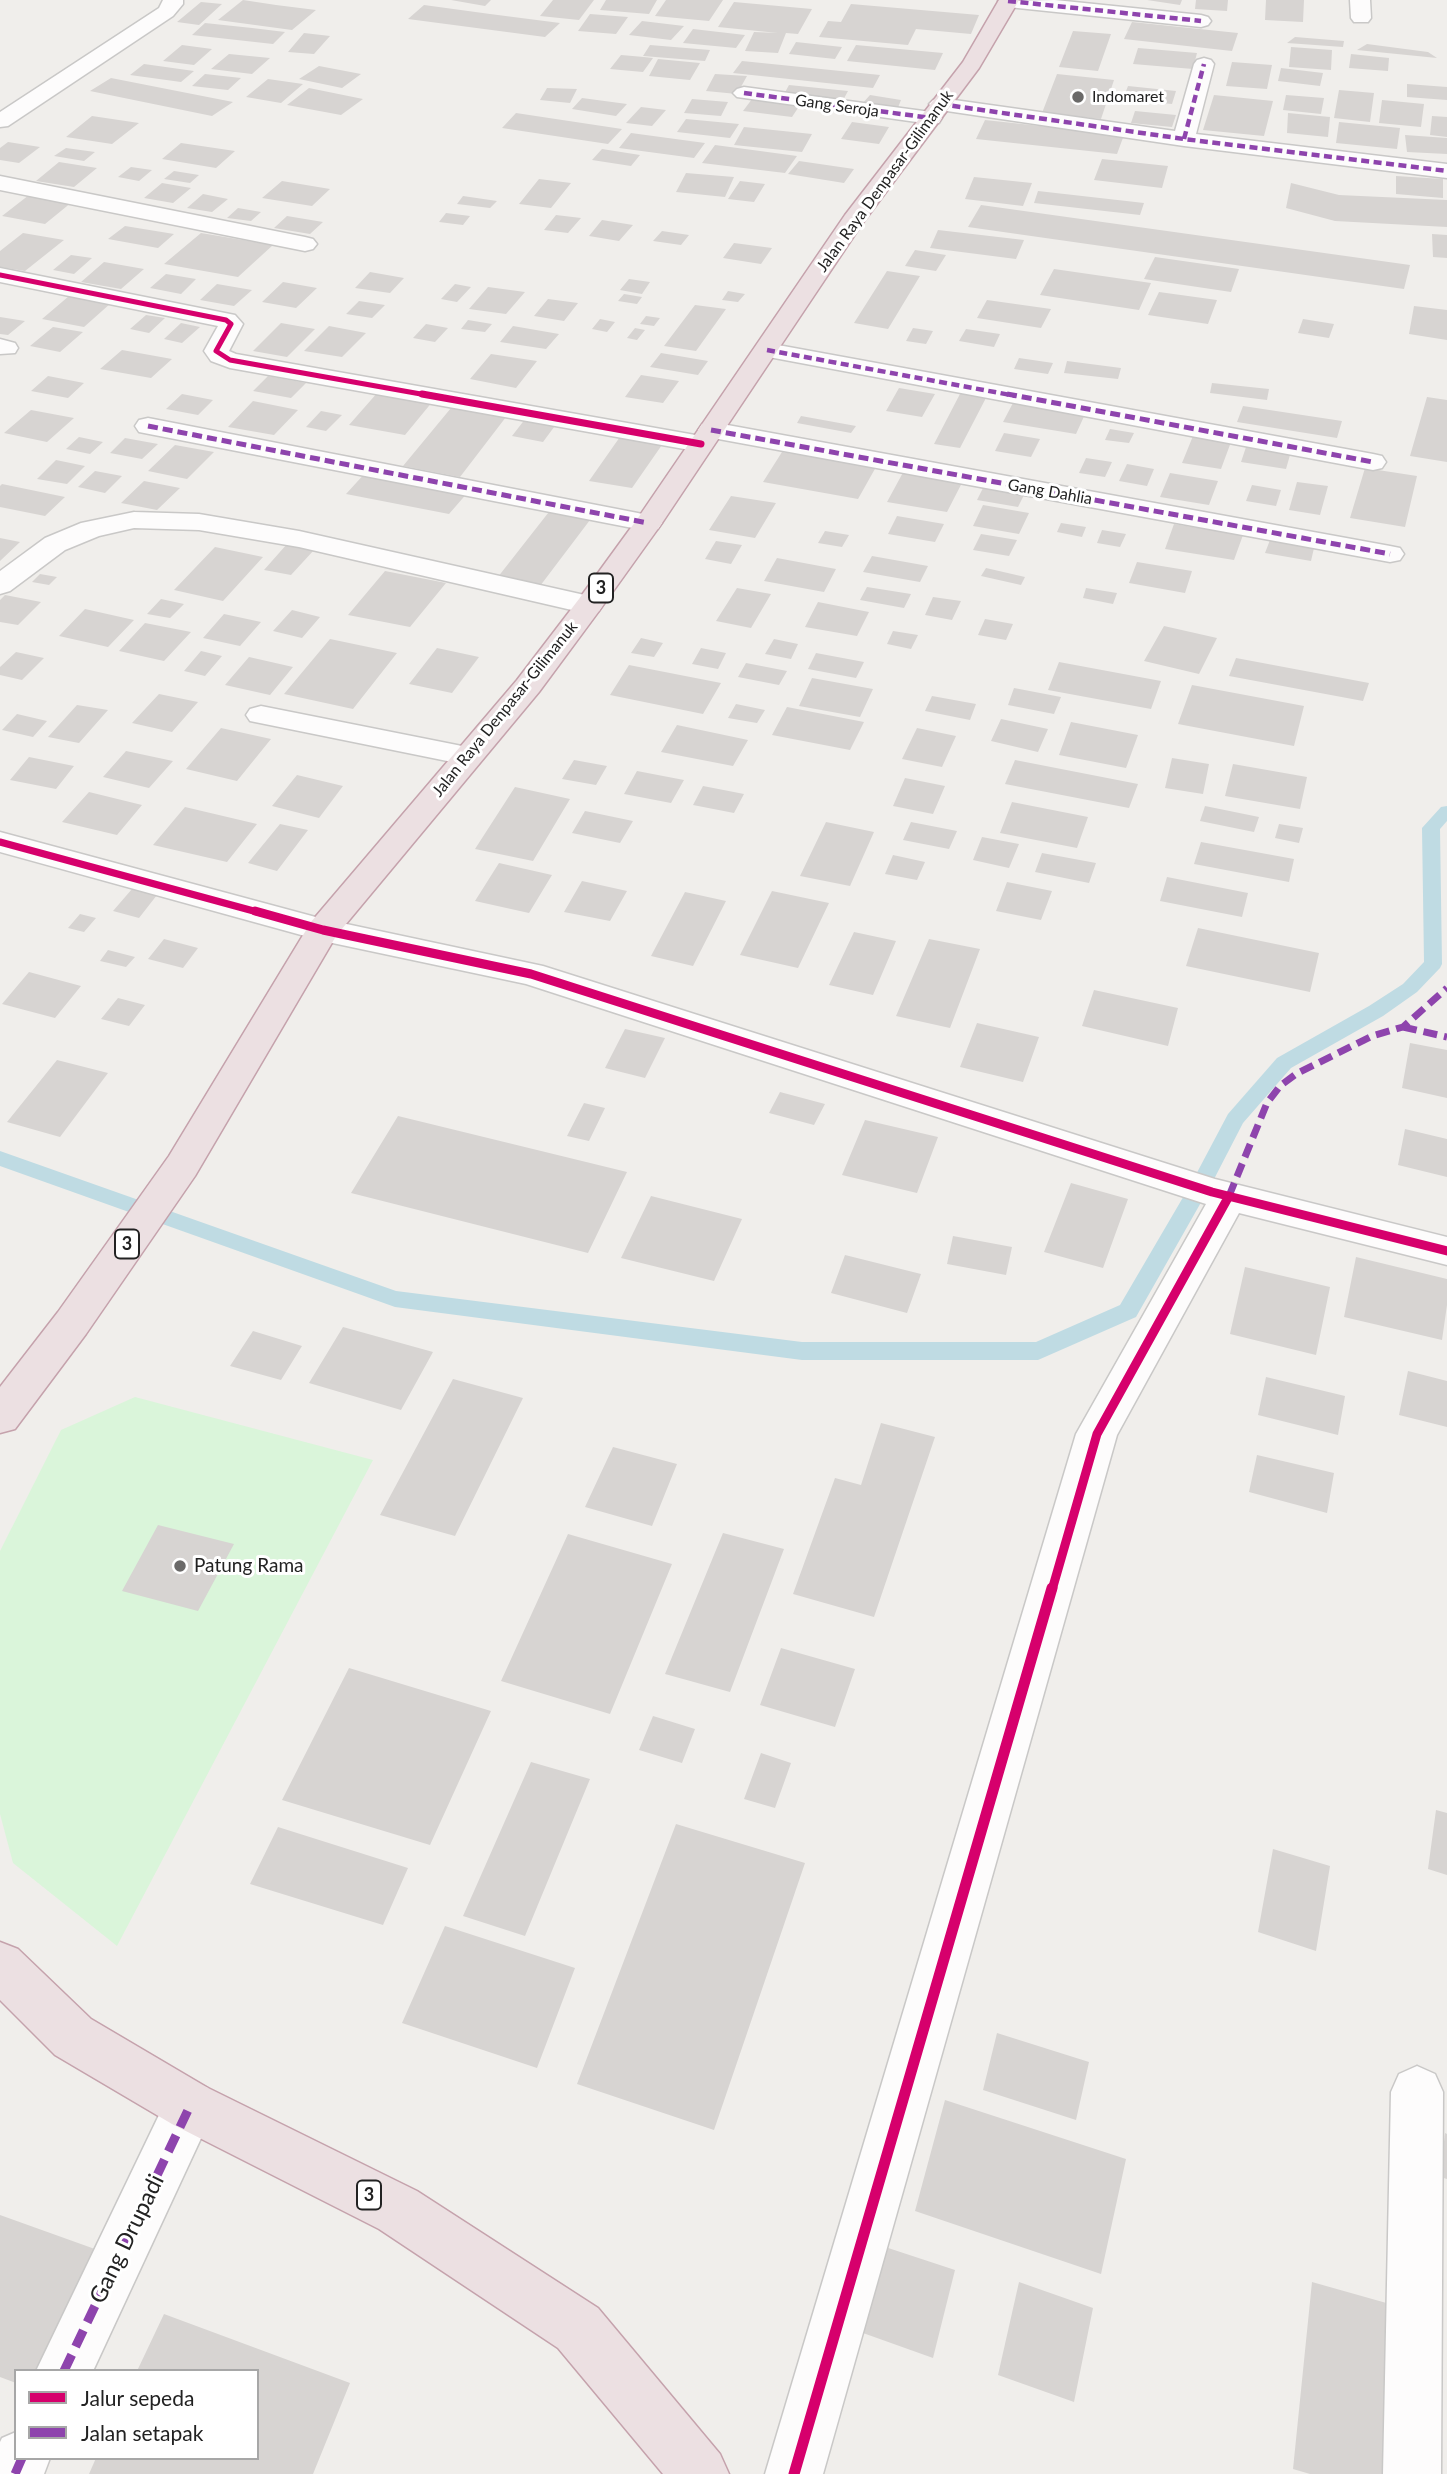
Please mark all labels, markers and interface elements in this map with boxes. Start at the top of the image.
street label: Jalan Raya Denpasar-Gilimanuk [813,86,957,276]
place label: Indomaret [1092,87,1164,107]
marker: Indomaret [1070,89,1086,105]
street label: Gang Seroja [794,91,880,121]
street label: Gang Dahlia [1006,475,1094,509]
road number: 3 [589,574,613,602]
street label: Jalan Raya Denpasar-Gilimanuk [428,618,582,800]
road number: 3 [115,1230,139,1259]
place label: Patung Rama [194,1555,303,1577]
marker: Patung Rama [172,1558,188,1574]
street label: Gang Drupadi [84,2170,170,2308]
road number: 3 [357,2180,381,2210]
legend [14,2369,259,2460]
text: Jalur sepeda [81,2385,194,2410]
text: Jalan setapak [81,2420,203,2445]

